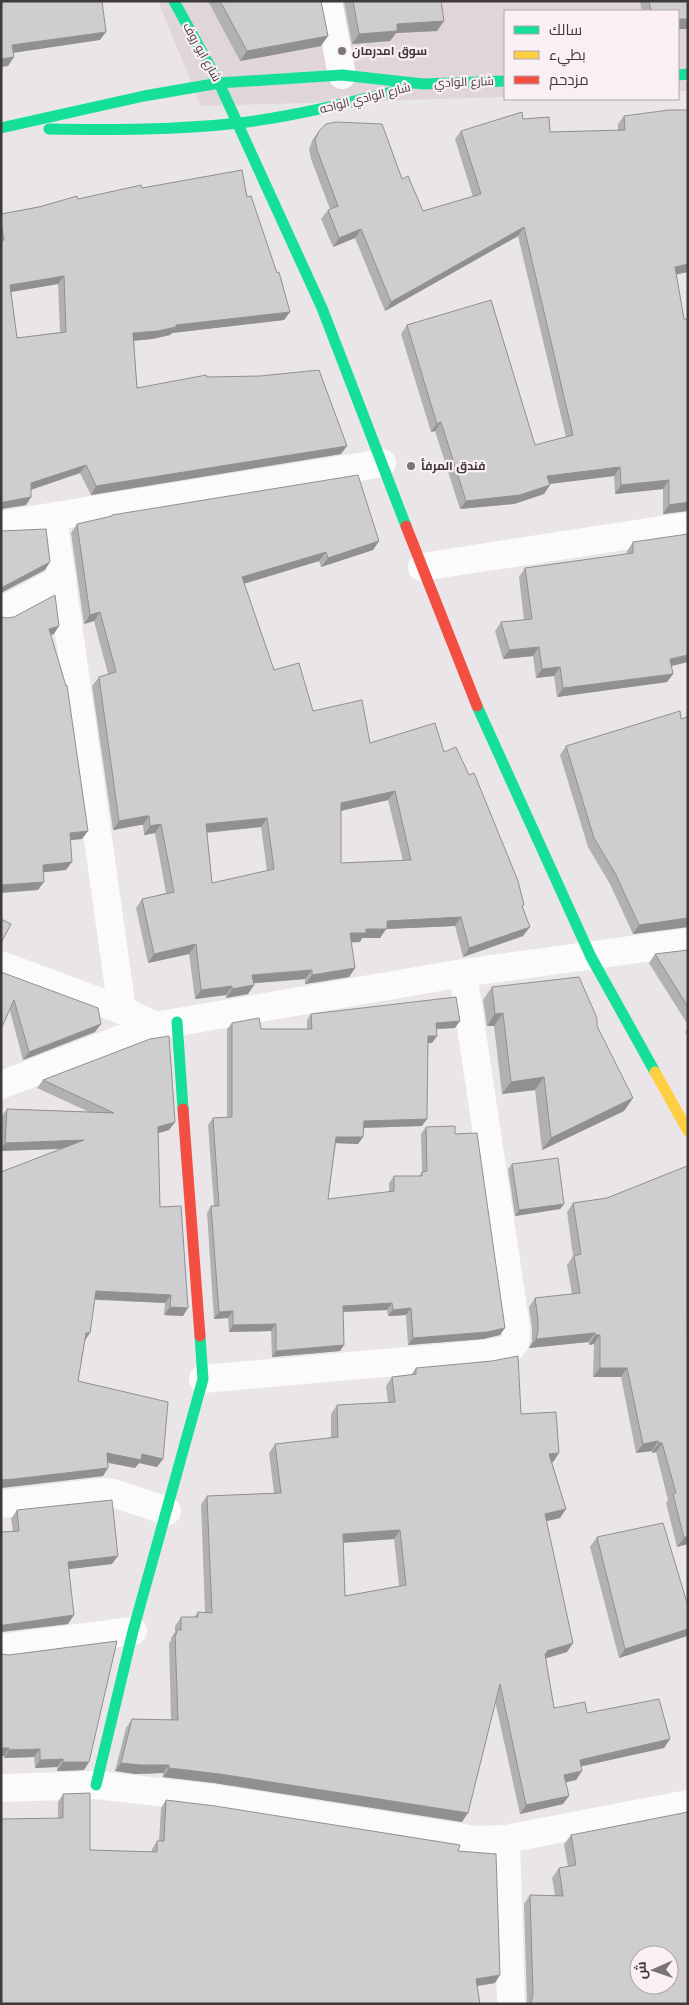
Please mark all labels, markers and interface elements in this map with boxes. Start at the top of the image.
legend [504,10,679,100]
street label: شارع ابو روف [179,20,225,84]
text: سالك [549,20,582,39]
place label: سوق امدرمان [352,43,427,59]
marker: سوق امدرمان [336,45,348,57]
text: بطيء [549,45,586,67]
text: مزدحم [549,70,589,90]
street label: شارع الوادي [434,73,494,93]
street label: شارع الوادي الواحه [318,79,413,119]
place label: فندق المرفأ [421,458,485,474]
marker: فندق المرفأ [405,460,417,472]
north arrow [629,1945,679,1995]
text: ش [632,1961,650,1980]

